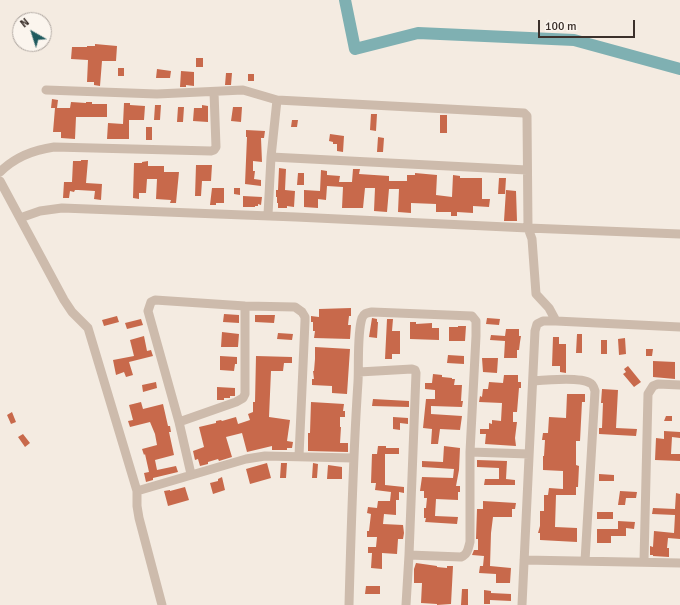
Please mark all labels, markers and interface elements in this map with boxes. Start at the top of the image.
north arrow [12,12,52,52]
scale bar [540,12,637,38]
text: N [18,16,32,31]
text: 100 m [545,19,577,34]

